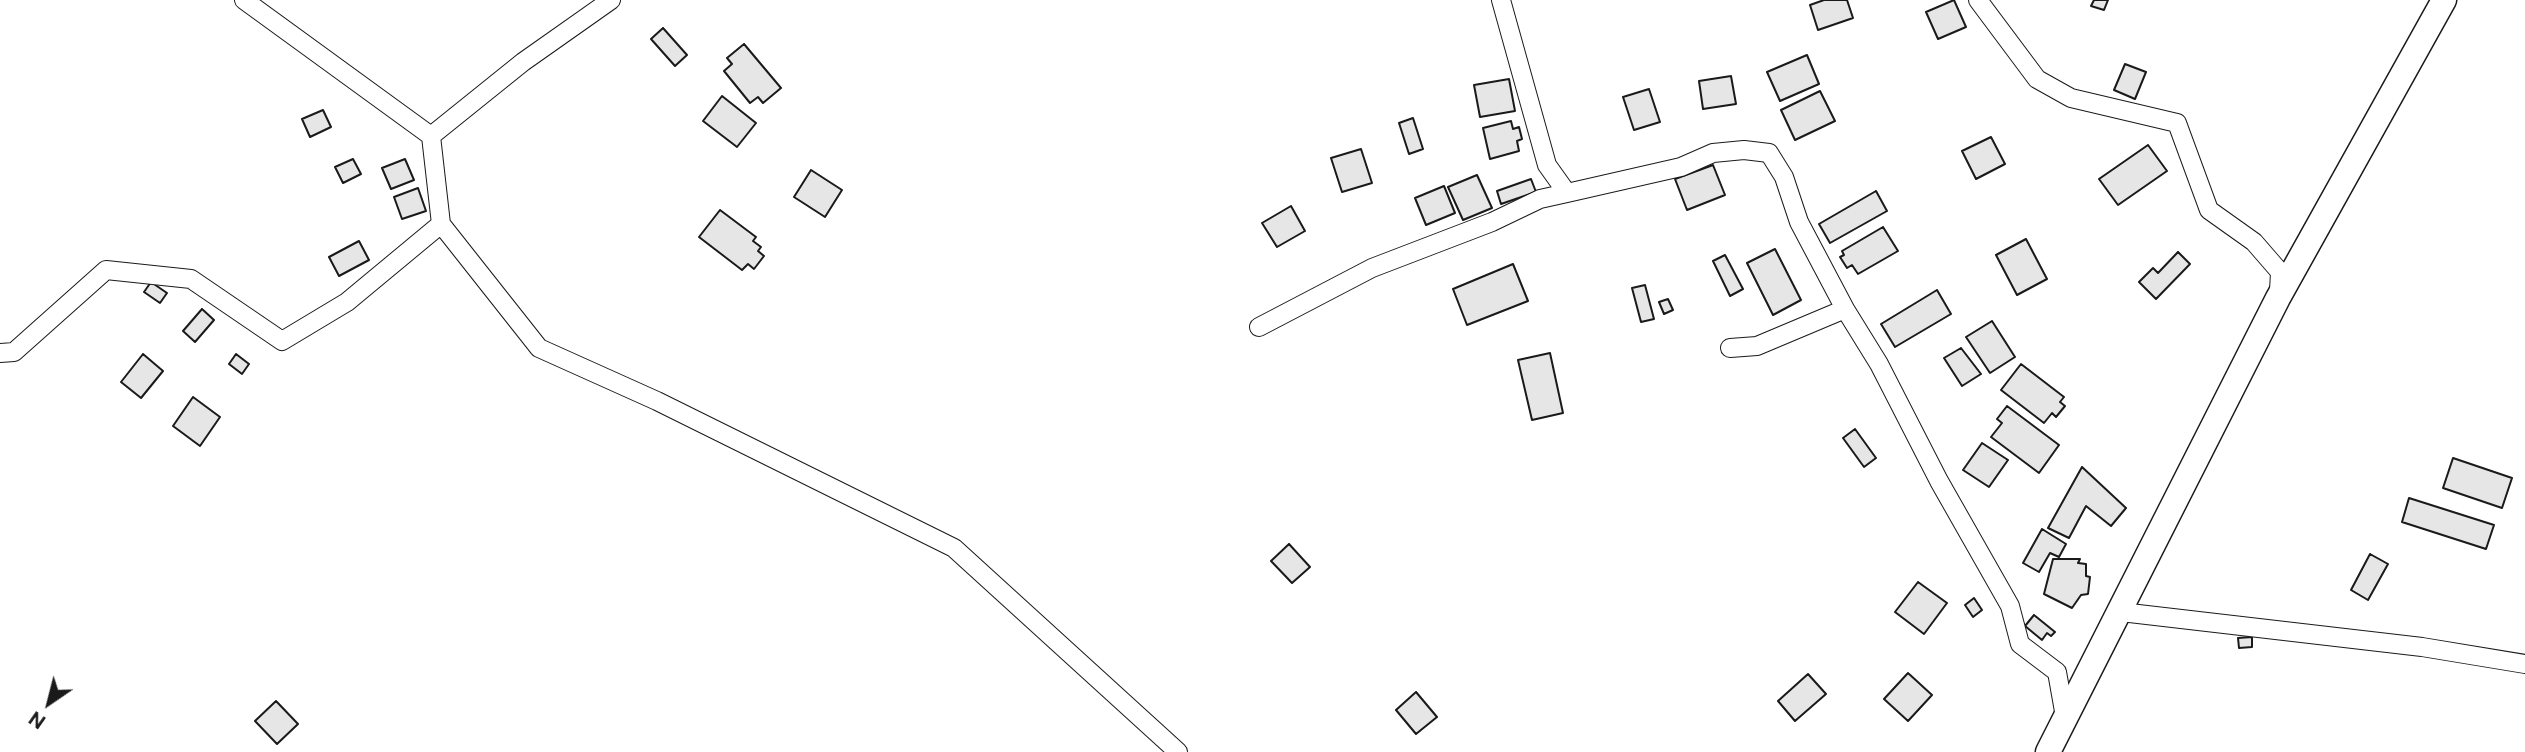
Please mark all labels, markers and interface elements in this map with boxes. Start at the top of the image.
north arrow [14,668,84,738]
text: N [25,707,49,733]

